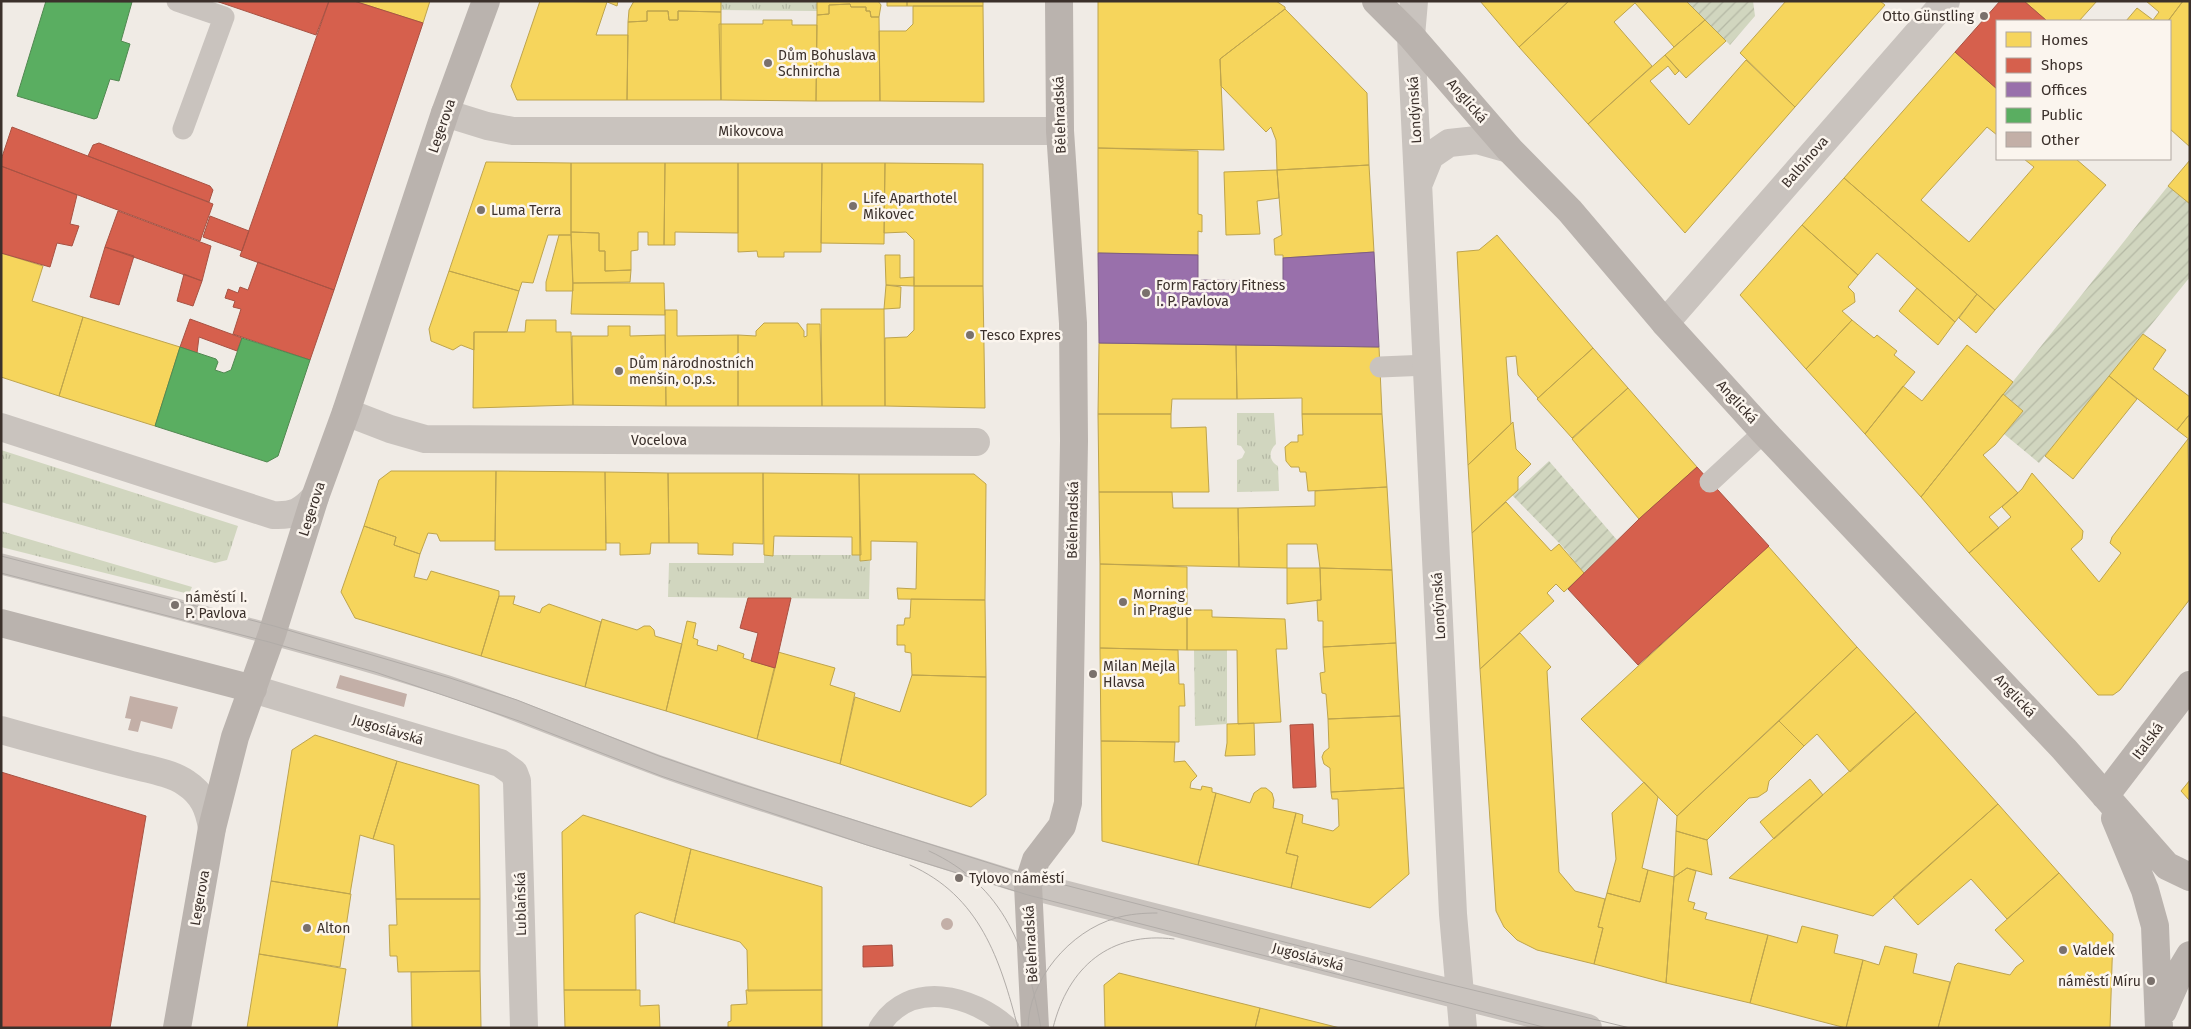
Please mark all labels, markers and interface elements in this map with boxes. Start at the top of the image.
place label: Otto Günstling [1882,8,1975,25]
marker: Otto Günstling [1978,10,1990,22]
legend [1996,20,2171,160]
text: Homes [2041,31,2088,49]
place label: Dům Bohuslava Schnircha [778,47,876,80]
text: Shops [2041,56,2083,74]
marker: Dům Bohuslava Schnircha [762,57,774,69]
street label: Anglická [1443,75,1491,127]
street label: Bělehradská [1050,76,1070,154]
street label: Londýnská [1405,76,1425,144]
text: Offices [2041,81,2087,99]
street label: Legerova [425,97,459,155]
text: Public [2041,106,2083,124]
street label: Mikovcova [718,123,784,140]
text: Other [2041,131,2080,149]
street label: Balbínova [1778,133,1832,191]
place label: Life Aparthotel Mikovec [863,190,957,223]
marker: Life Aparthotel Mikovec [847,200,859,212]
place label: Luma Terra [491,202,561,219]
marker: Luma Terra [475,204,487,216]
place label: Form Factory Fitness I. P. Pavlova [1156,277,1286,310]
marker: Form Factory Fitness I. P. Pavlova [1140,287,1152,299]
place label: Tesco Expres [980,327,1061,344]
marker: Tesco Expres [964,329,976,341]
place label: Dům národnostních menšin, o.p.s. [629,355,754,388]
marker: Dům národnostních menšin, o.p.s. [613,365,625,377]
street label: Anglická [1713,377,1761,427]
street label: Vocelova [631,432,687,449]
street label: Legerova [295,480,329,538]
street label: Bělehradská [1064,481,1082,559]
street label: Londýnská [1429,572,1449,640]
place label: Morning in Prague [1133,586,1192,619]
place label: náměstí I. P. Pavlova [185,589,247,622]
marker: Morning in Prague [1117,596,1129,608]
marker: náměstí I. P. Pavlova [169,599,181,611]
place label: Milan Mejla Hlavsa [1103,658,1176,691]
marker: Milan Mejla Hlavsa [1087,668,1099,680]
street label: Anglická [1991,671,2039,721]
street label: Jugoslávská [350,711,426,749]
street label: Italská [2129,719,2167,763]
street label: Legerova [187,869,213,927]
place label: Tylovo náměstí [969,870,1064,887]
street label: Lublaňská [512,872,530,936]
marker: Tylovo náměstí [953,872,965,884]
street label: Bělehradská [1020,905,1042,983]
place label: Alton [317,920,350,937]
marker: Alton [301,922,313,934]
street label: Jugoslávská [1270,939,1346,975]
place label: Valdek [2073,942,2116,959]
marker: Valdek [2057,944,2069,956]
place label: náměstí Míru [2058,973,2141,990]
marker: náměstí Míru [2145,975,2157,987]

